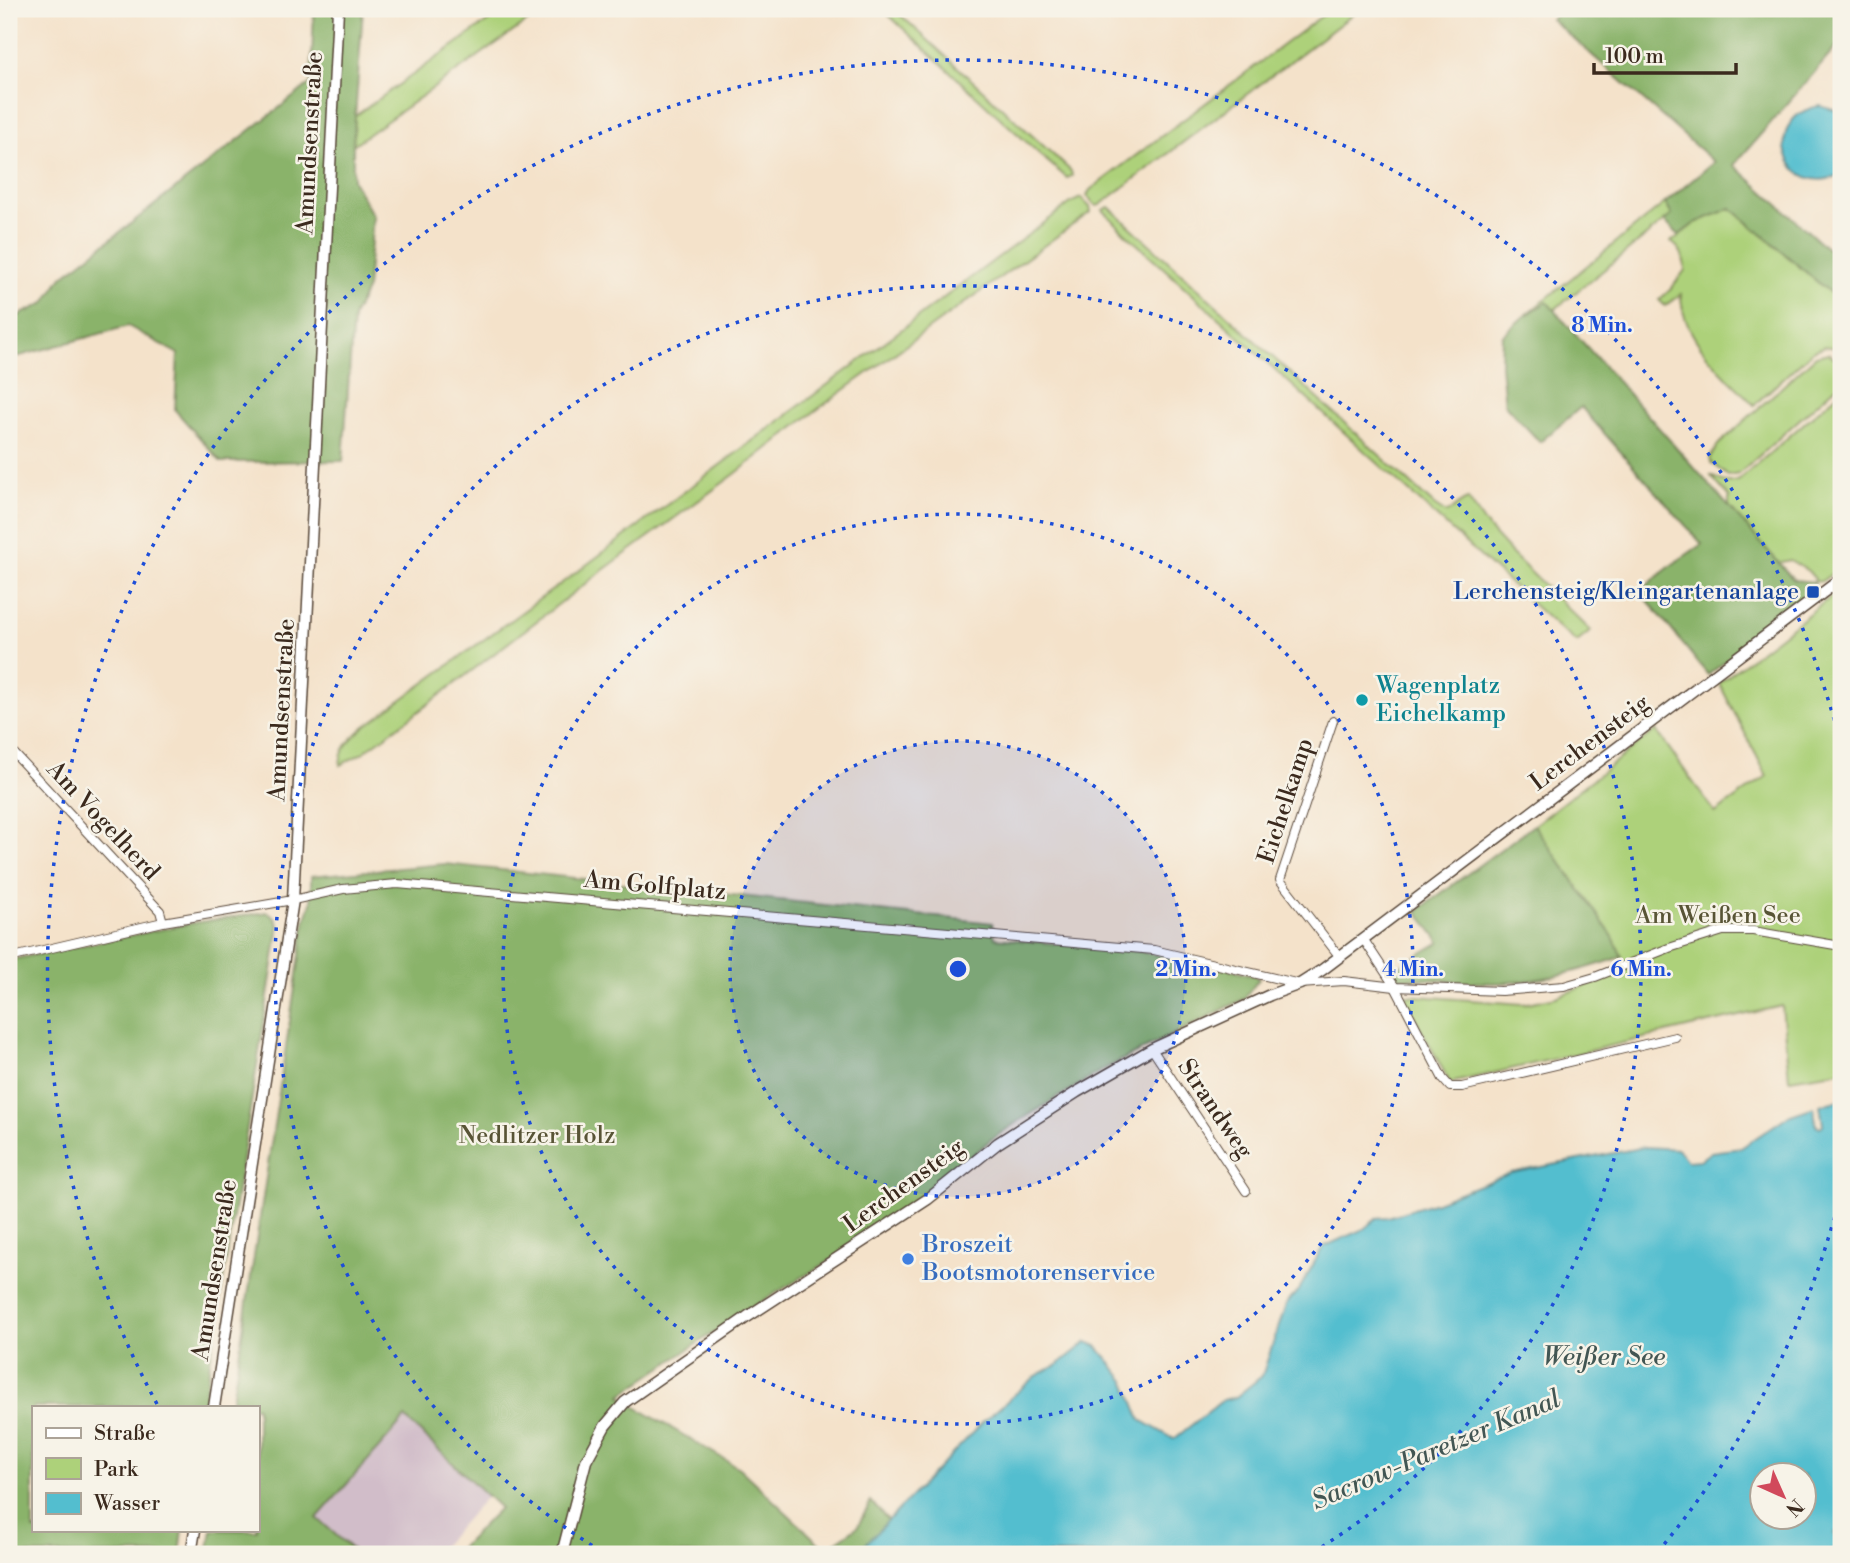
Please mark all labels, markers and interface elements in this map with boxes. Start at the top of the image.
scale bar [1594,32,1736,76]
text: 100 m [1605,44,1664,70]
street label: Amundsenstraße [290,51,330,236]
text: 8 Min. [1571,313,1633,339]
place label: Lerchensteig/Kleingartenanlage [1453,577,1799,607]
marker: Lerchensteig/Kleingartenanlage [1805,584,1821,600]
street label: Amundsenstraße [262,618,302,803]
place label: Wagenplatz Eichelkamp [1375,671,1506,729]
street label: Lerchensteig [1524,688,1656,798]
marker: Wagenplatz Eichelkamp [1354,692,1370,708]
street label: Eichelkamp [1252,734,1320,868]
street label: Am Vogelherd [39,754,166,887]
street label: Am Golfplatz [582,865,727,907]
park label: Am Weißen See [1634,901,1801,931]
centre of rings [946,957,970,981]
text: 2 Min. [1155,957,1217,983]
text: 4 Min. [1382,957,1444,983]
text: 6 Min. [1610,957,1672,983]
street label: Strandweg [1171,1053,1260,1165]
park label: Nedlitzer Holz [459,1121,615,1151]
street label: Lerchensteig [838,1132,971,1240]
street label: Amundsenstraße [186,1177,244,1364]
place label: Broszeit Bootsmotorenservice [921,1230,1155,1288]
marker: Broszeit Bootsmotorenservice [900,1251,916,1267]
water label: Weißer See [1543,1341,1665,1373]
water label: Sacrow-Paretzer Kanal [1307,1383,1566,1517]
legend [32,1406,259,1532]
text: Straße [94,1421,156,1447]
text: Park [94,1457,139,1483]
north arrow [1748,1462,1818,1532]
text: Wasser [93,1491,160,1517]
text: N [1781,1494,1808,1521]

